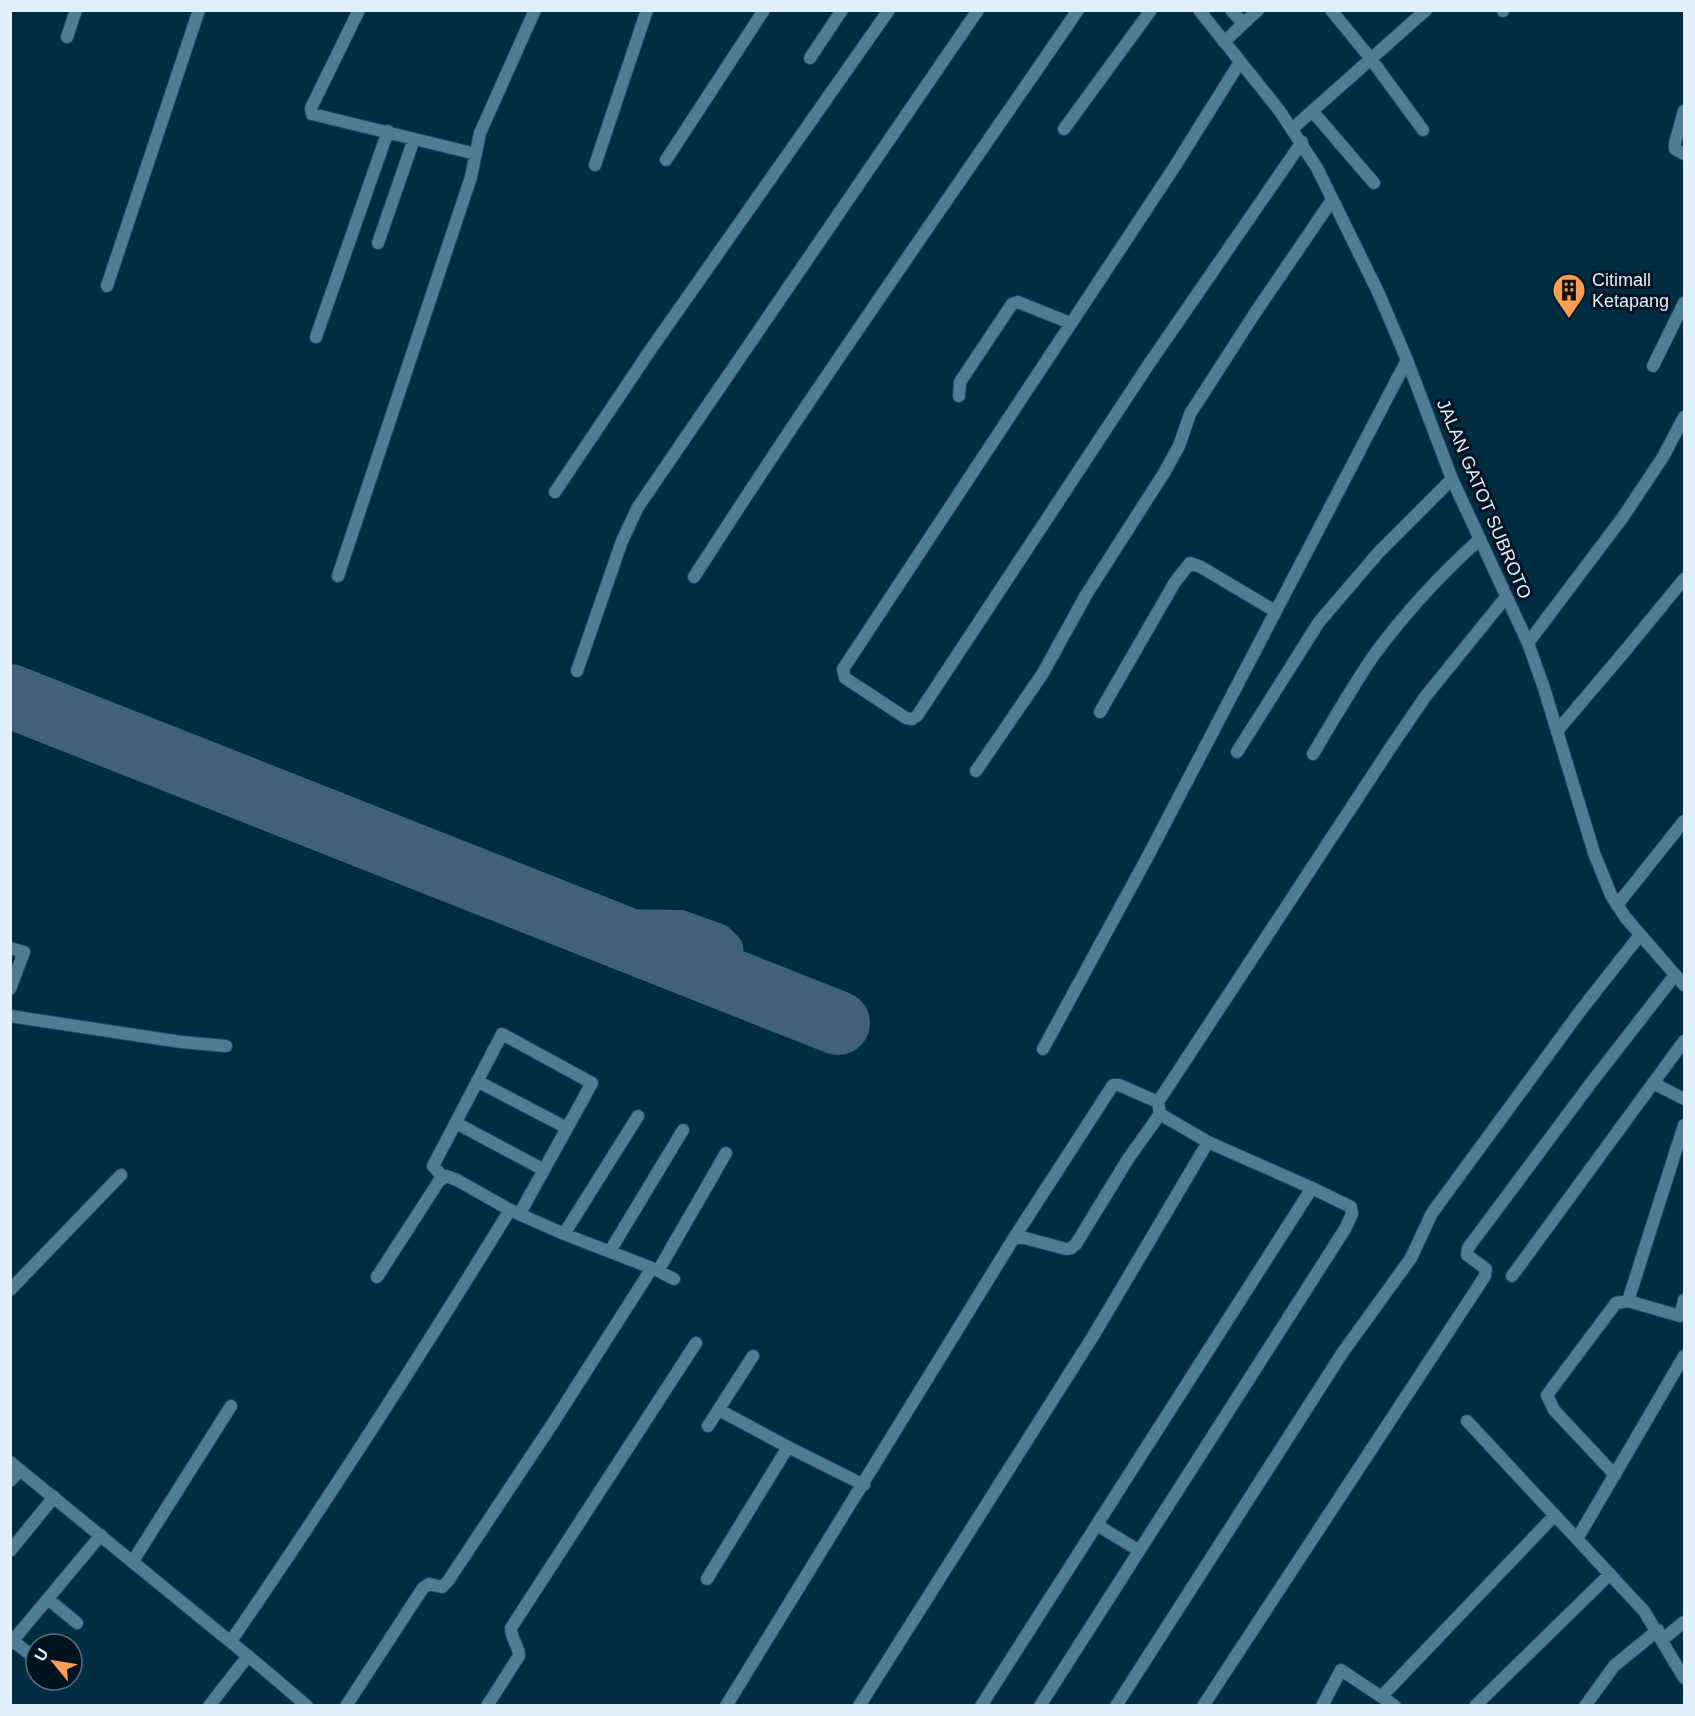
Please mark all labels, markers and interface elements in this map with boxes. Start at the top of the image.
place label: Citimall Ketapang [1592,270,1669,311]
building icon: Citimall Ketapang [1551,272,1587,319]
street label: JALAN GATOT SUBROTO [1433,396,1535,602]
north arrow [24,1632,84,1692]
text: U [31,1645,52,1664]

